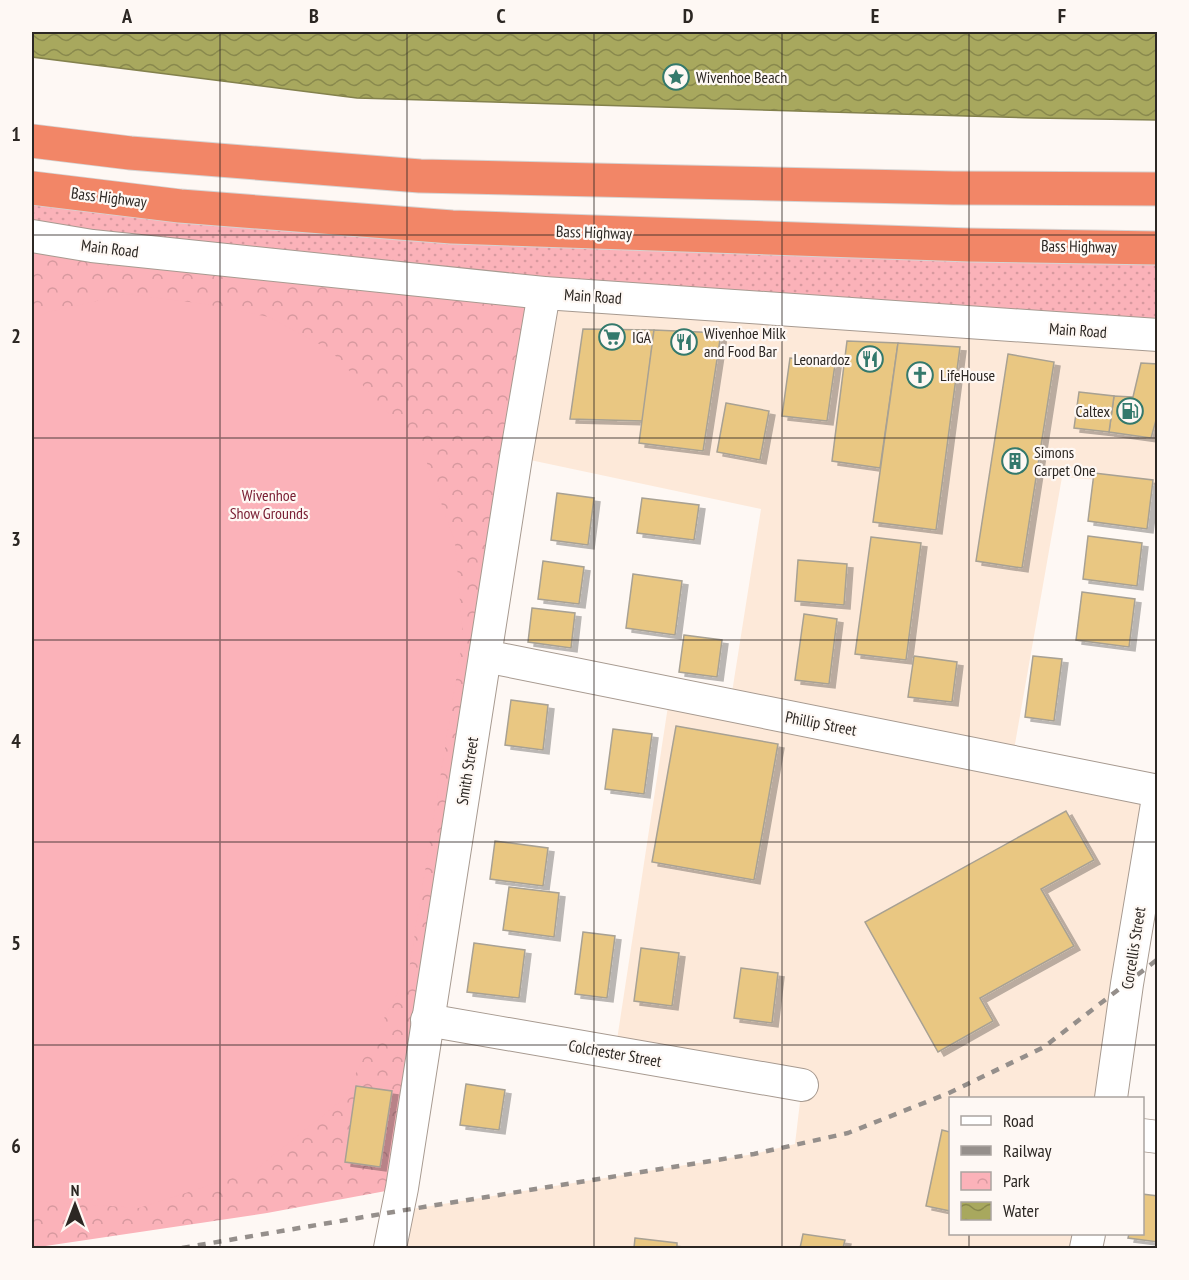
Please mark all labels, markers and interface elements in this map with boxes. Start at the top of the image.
text: A [121,3,133,29]
text: B [309,3,319,29]
text: C [496,3,506,29]
text: D [683,3,694,29]
text: E [871,3,879,29]
text: F [1058,3,1066,29]
place icon: Wivenhoe Beach [661,62,691,92]
place label: Wivenhoe Beach [696,67,787,87]
text: 1 [11,121,21,147]
street label: Bass Highway [70,182,148,212]
street label: Bass Highway [556,221,632,243]
street label: Main Road [80,235,140,261]
street label: Bass Highway [1041,235,1117,257]
street label: Main Road [563,284,623,308]
street label: Main Road [1048,318,1108,342]
supermarket icon: IGA [597,322,627,352]
text: 2 [11,323,21,349]
place label: Wivenhoe Milk and Food Bar [704,323,786,361]
place label: IGA [632,327,652,347]
restaurant icon: Wivenhoe Milk and Food Bar [669,327,699,357]
restaurant icon: Leonardoz [855,344,885,374]
place label: Leonardoz [793,349,850,369]
church icon: LifeHouse [905,360,935,390]
place label: LifeHouse [940,365,995,385]
fuel station icon: Caltex [1115,396,1145,426]
place label: Caltex [1076,401,1110,421]
place label: Simons Carpet One [1034,442,1096,480]
building icon: Simons Carpet One [1000,446,1030,476]
park label: Wivenhoe Show Grounds [230,485,308,523]
text: 3 [11,526,21,552]
street label: Phillip Street [784,706,859,740]
text: 4 [11,728,21,754]
street label: Smith Street [452,735,482,806]
street label: Corcellis Street [1117,905,1149,991]
text: 5 [11,930,21,956]
street label: Colchester Street [567,1035,664,1071]
legend [949,1097,1144,1235]
text: Road [1003,1109,1034,1132]
text: 6 [11,1133,21,1159]
text: Railway [1003,1139,1052,1162]
text: Park [1003,1169,1030,1192]
north arrow [45,1175,105,1235]
text: N [71,1180,79,1200]
text: Water [1003,1199,1039,1222]

